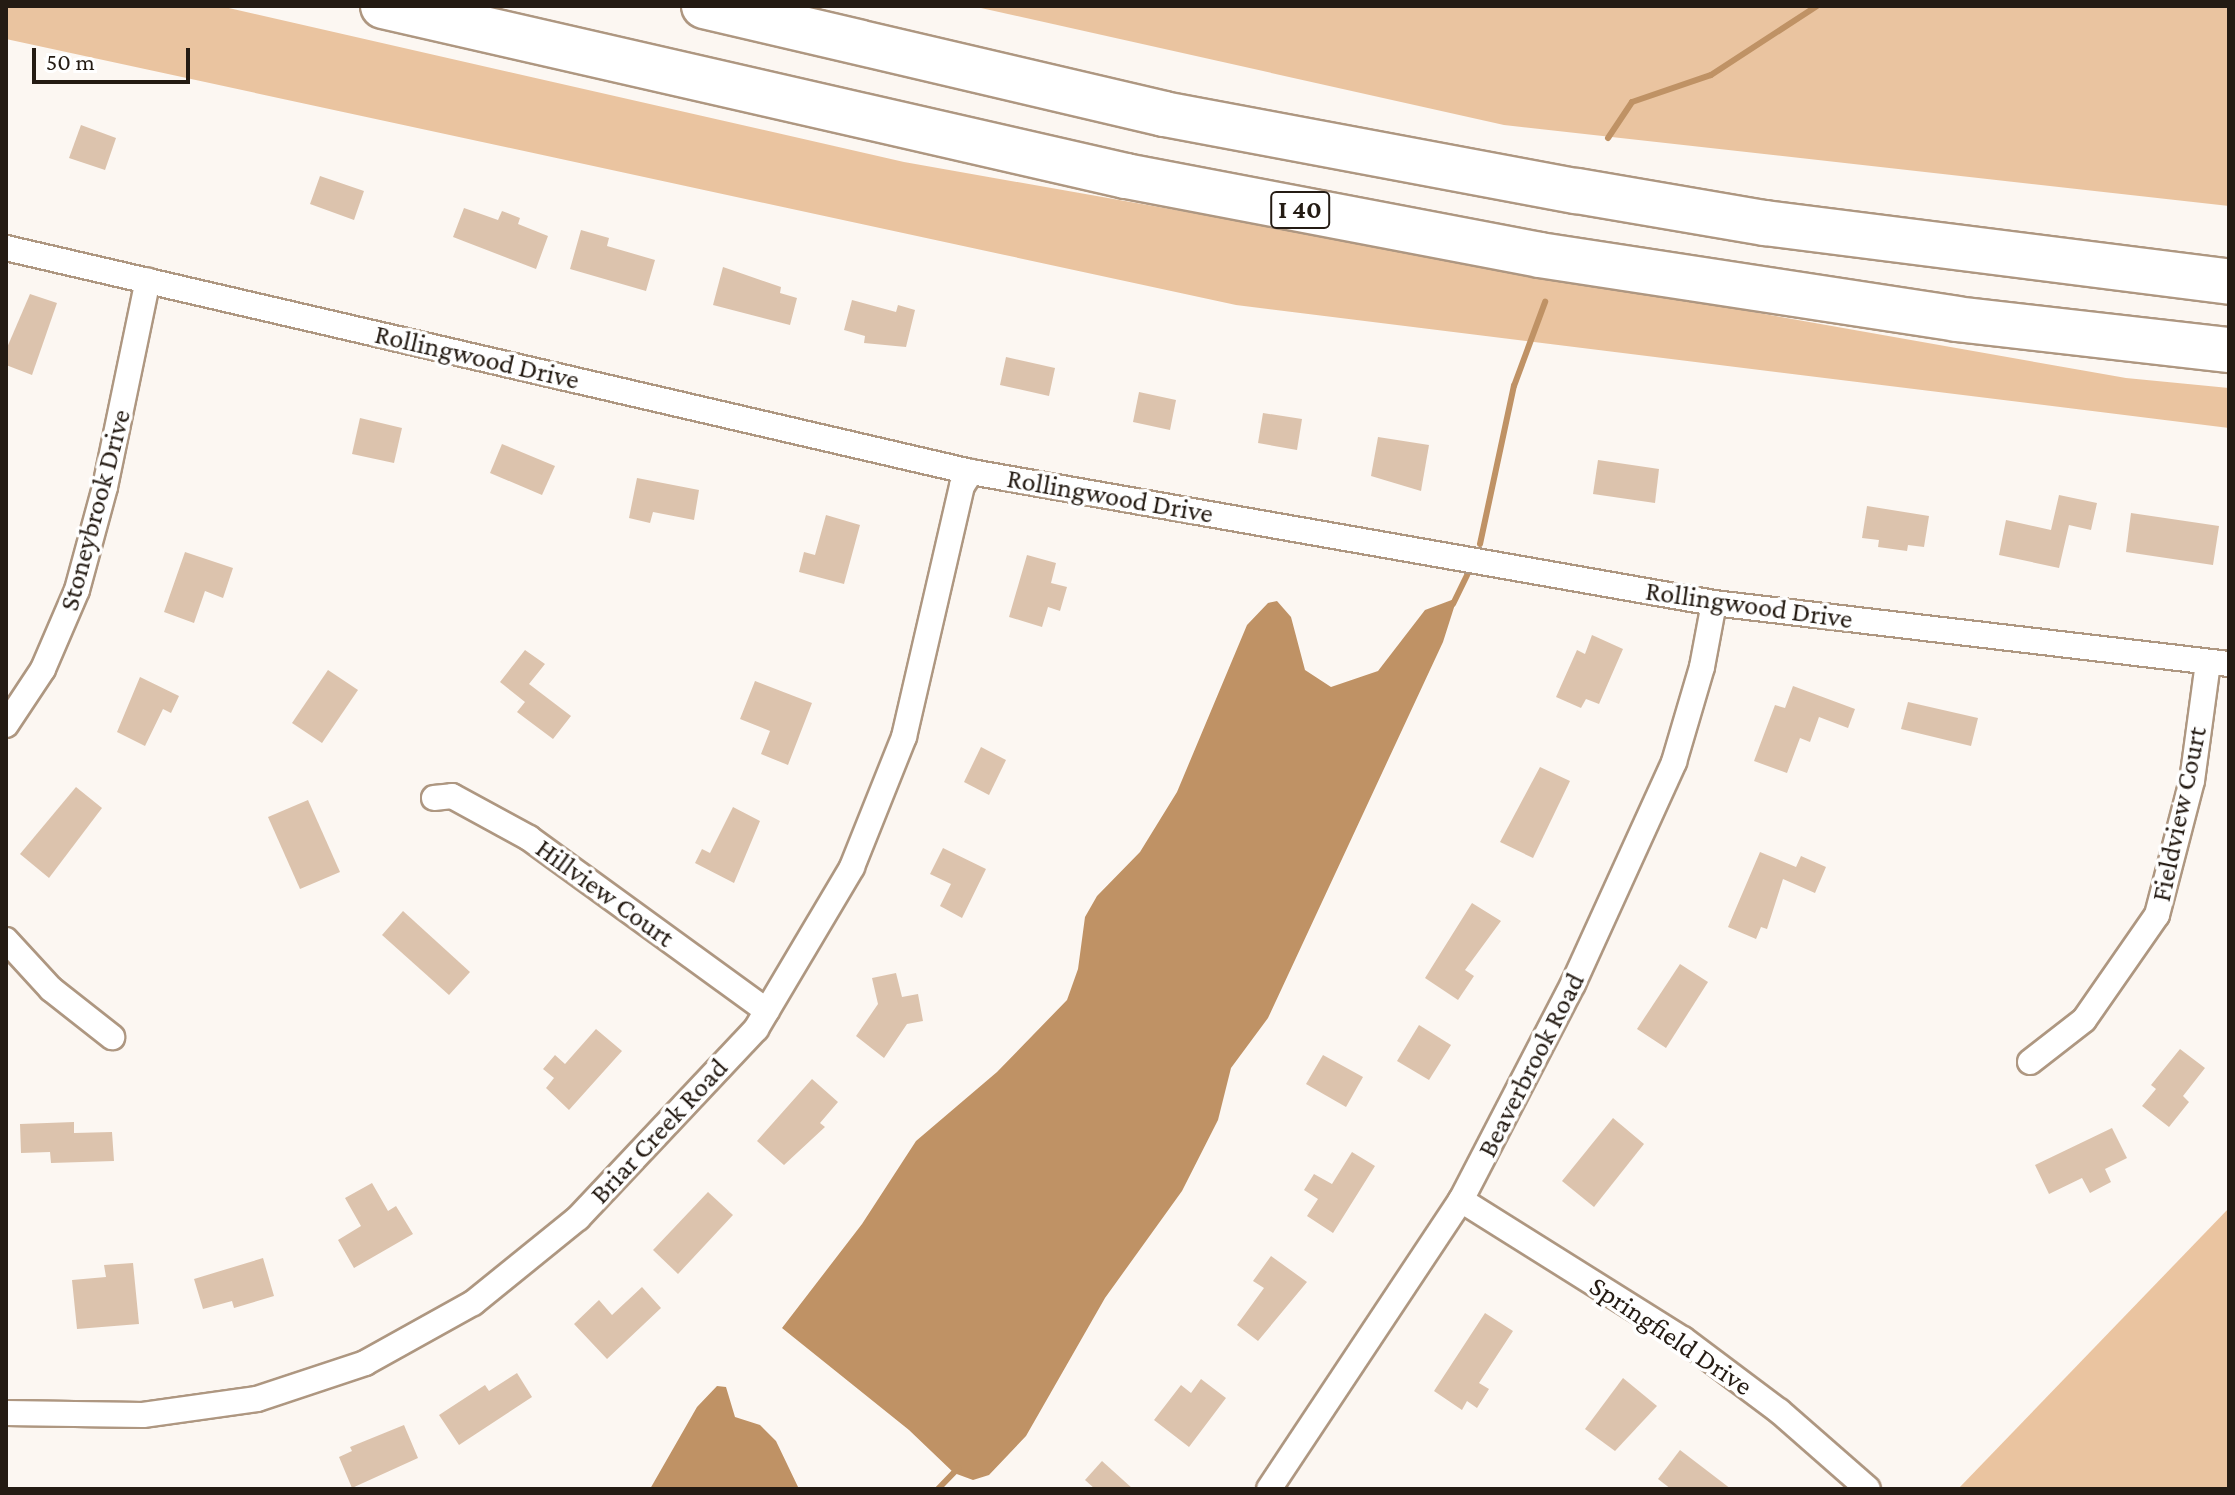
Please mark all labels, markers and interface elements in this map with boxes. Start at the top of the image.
scale bar [36,32,194,82]
text: 50 m [46,48,95,75]
road number: I 40 [1270,188,1330,232]
street label: Rollingwood Drive [372,317,582,397]
street label: Stoneybrook Drive [52,406,138,614]
street label: Rollingwood Drive [1004,461,1216,531]
street label: Rollingwood Drive [1643,574,1855,636]
street label: Fieldview Court [2144,723,2214,905]
street label: Hillview Court [529,831,681,955]
street label: Beaverbrook Road [1470,967,1592,1163]
street label: Briar Creek Road [583,1051,735,1211]
street label: Springfield Drive [1583,1269,1759,1403]

